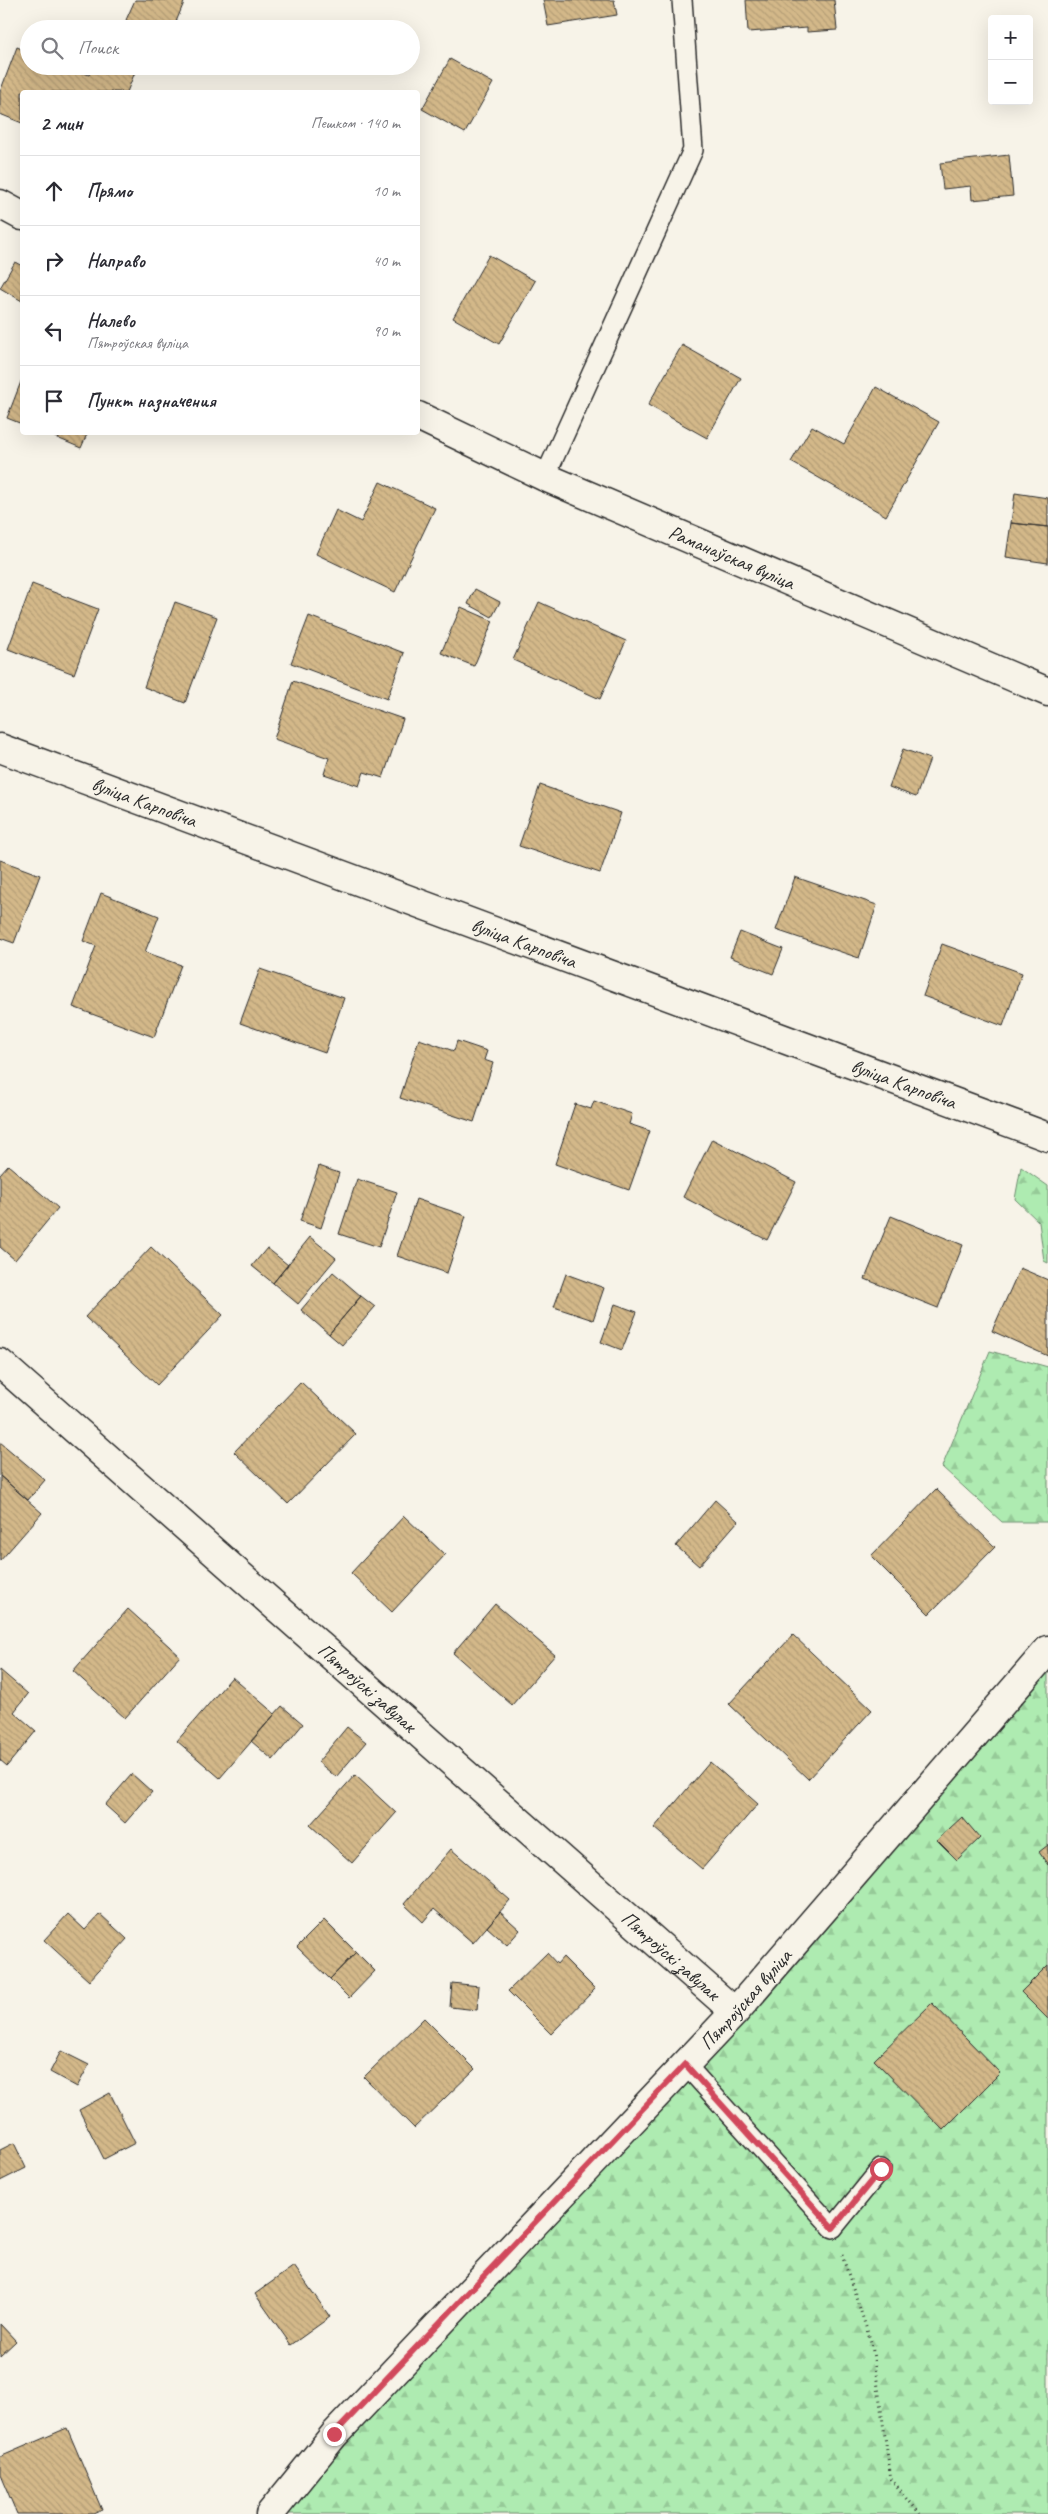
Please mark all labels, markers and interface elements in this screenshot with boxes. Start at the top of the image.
map controls [988,15,1033,105]
button: + [988,15,1033,60]
search box [20,20,420,75]
icon: search [38,34,66,62]
text: Поиск [78,36,118,60]
button: − [988,60,1033,105]
text: 2 мин [40,110,83,136]
text: Пешком · 140 m [311,113,400,133]
icon: ahead [40,177,68,205]
text: Прямо [87,179,132,203]
text: 10 m [373,181,400,201]
icon: right [40,247,68,275]
text: Направо [87,249,145,273]
text: 40 m [373,251,400,271]
text: Налево [87,309,135,333]
icon: left [40,317,68,345]
text: 90 m [373,321,400,341]
text: Пятроўская вуліца [87,333,188,353]
icon: arrive [40,387,68,415]
text: Пункт назначения [87,389,216,413]
street label: Раманаўская вуліца [665,519,799,596]
street label: вуліца Карповіча [88,771,201,833]
street label: вуліца Карповіча [468,912,581,974]
street label: вуліца Карповіча [848,1053,961,1115]
street label: Пятроўскі завулак [313,1638,423,1739]
street label: Пятроўскі завулак [616,1906,726,2007]
street label: Пятроўская вуліца [694,1943,798,2055]
route start [870,2158,893,2181]
route end [323,2423,346,2446]

